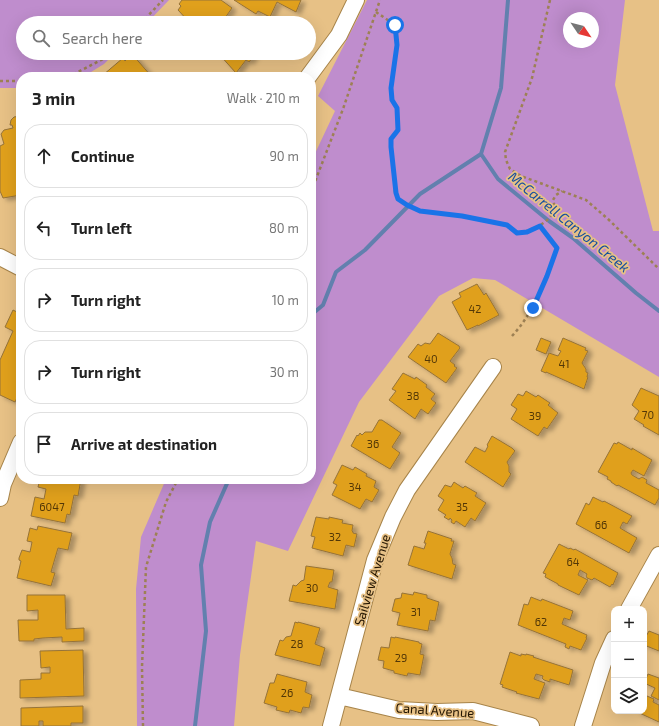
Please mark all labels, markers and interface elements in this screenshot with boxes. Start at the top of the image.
north arrow [563,12,599,48]
search box [16,16,316,60]
route start [386,16,404,34]
icon: search [30,27,52,49]
text: Search here [62,29,143,47]
text: 3 min [32,88,75,108]
text: Walk · 210 m [227,90,300,106]
icon: ahead [33,145,55,167]
text: Continue [71,147,134,165]
text: 90 m [269,148,299,164]
water label: McCarrell Canyon Creek [505,168,633,276]
icon: left [33,217,55,239]
text: Turn left [71,219,132,237]
text: 80 m [269,220,299,236]
icon: right [33,289,55,311]
text: Turn right [71,291,141,309]
text: 10 m [272,292,299,308]
route end [524,299,542,317]
house number: 42 [469,302,481,315]
house number: 40 [424,352,438,365]
house number: 41 [558,357,570,370]
icon: right [33,361,55,383]
text: Turn right [71,363,141,381]
text: 30 m [270,364,299,380]
house number: 38 [407,389,419,402]
house number: 70 [642,408,654,421]
house number: 39 [529,409,541,422]
icon: arrive [33,433,55,455]
text: Arrive at destination [71,435,217,453]
house number: 36 [367,437,379,450]
house number: 34 [349,480,362,493]
house number: 6047 [39,500,65,513]
house number: 35 [456,500,468,513]
house number: 66 [595,518,607,531]
house number: 32 [329,530,341,543]
street label: Sailview Avenue [350,532,394,628]
house number: 64 [566,555,580,568]
house number: 30 [306,581,318,594]
house number: 31 [411,605,421,618]
map controls [611,606,647,714]
button: + [611,606,647,642]
house number: 62 [535,615,547,628]
house number: 28 [291,637,303,650]
button: − [611,642,647,678]
house number: 29 [395,651,407,664]
button: layers [611,678,647,714]
house number: 26 [281,686,293,699]
street label: Canal Avenue [395,699,475,721]

